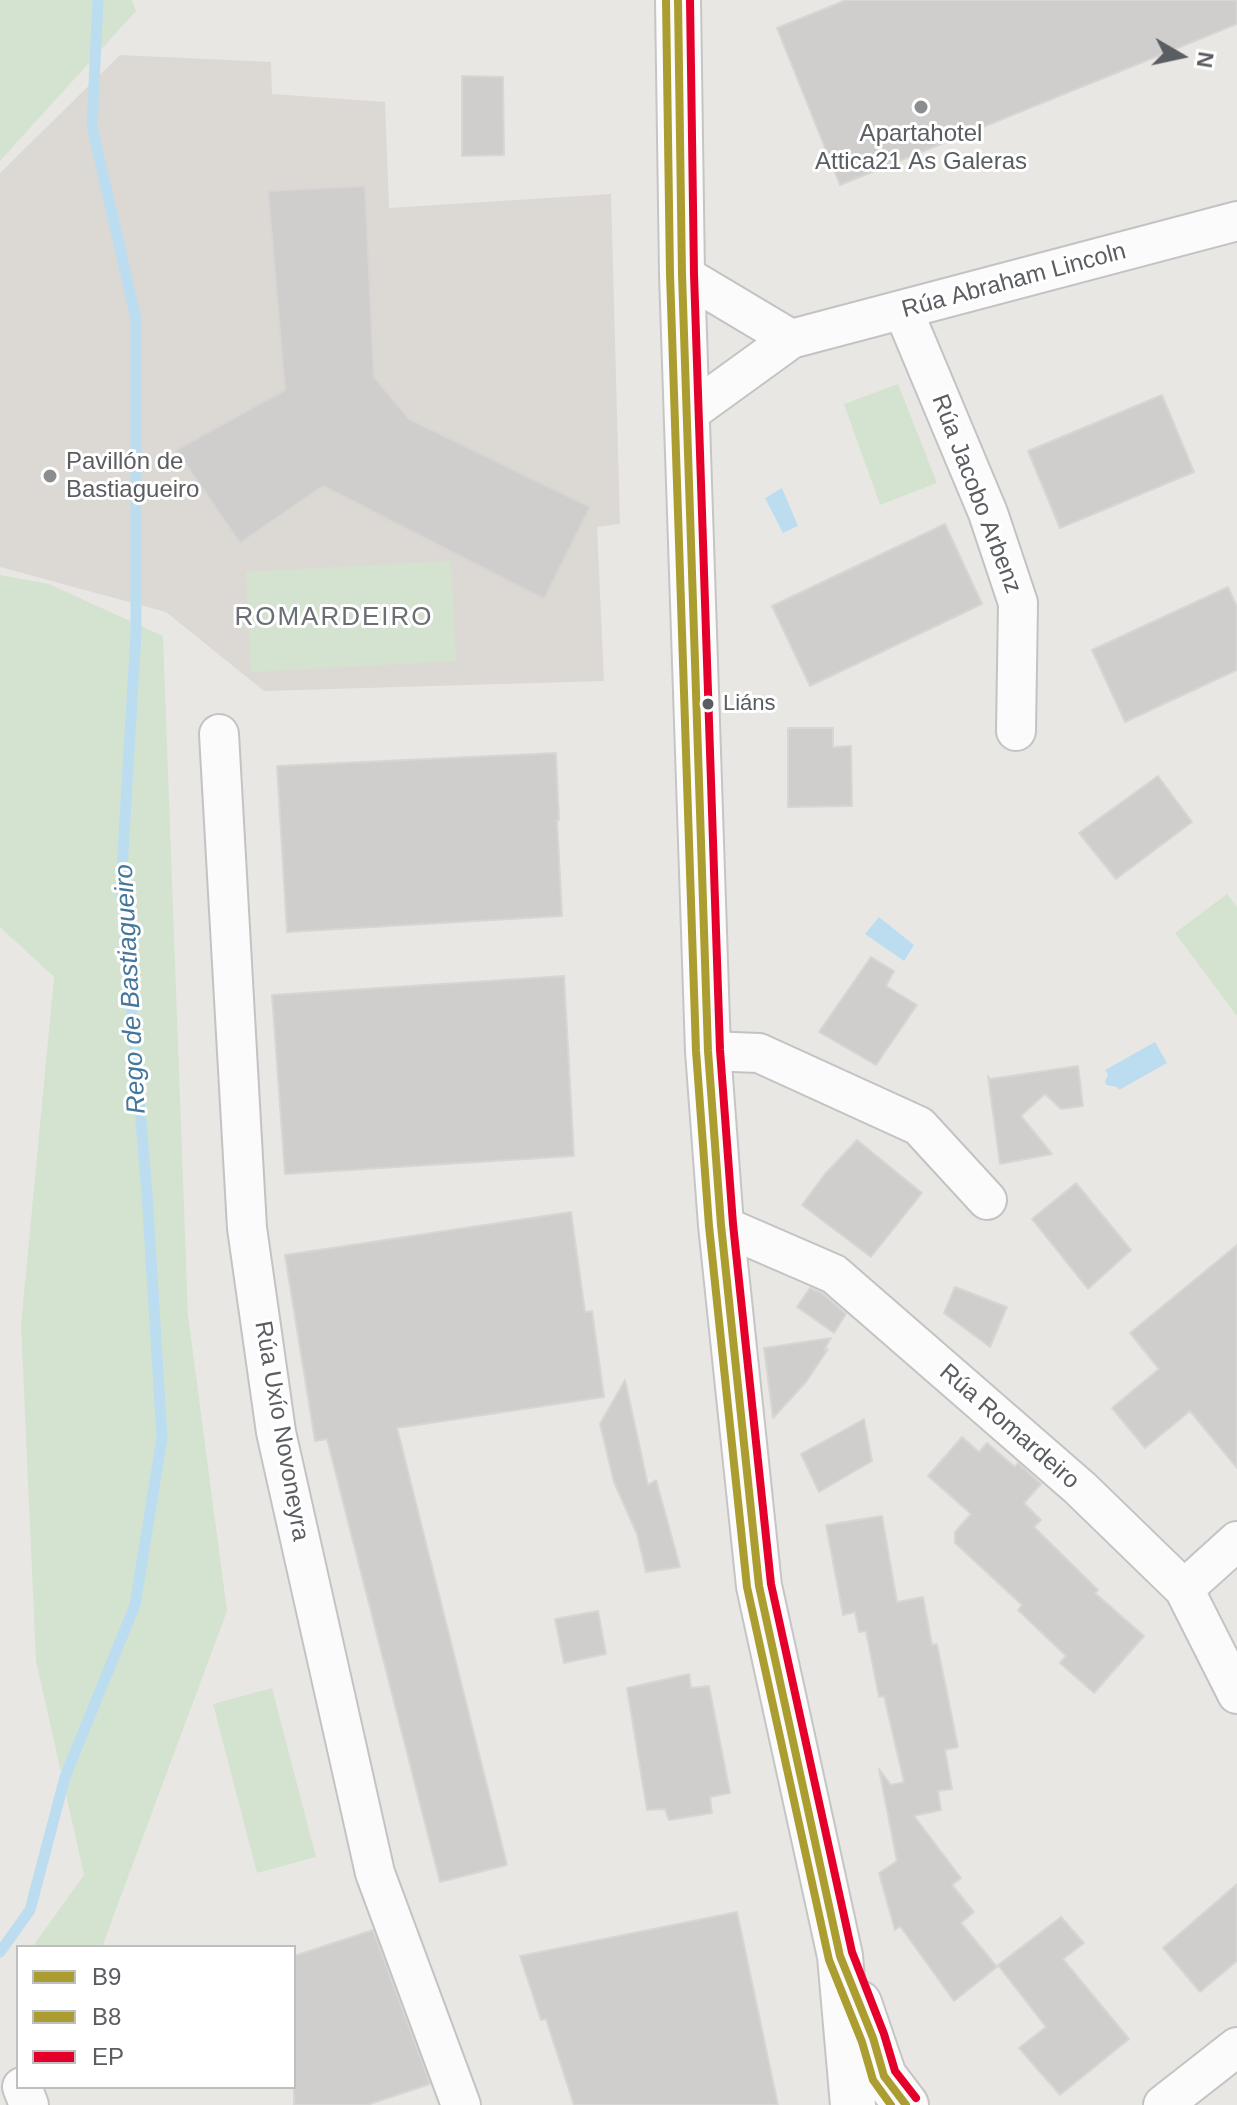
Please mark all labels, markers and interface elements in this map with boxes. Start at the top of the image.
north arrow [1141,16,1221,96]
text: N [1192,50,1219,70]
marker: Apartahotel Attica21 As Galeras [912,98,930,116]
place label: Apartahotel Attica21 As Galeras [815,120,1027,176]
street label: Rúa Abraham Lincoln [899,237,1129,325]
street label: Rúa Jacobo Arbenz [925,390,1027,598]
place label: Pavillón de Bastiagueiro [66,448,199,504]
marker: Pavillón de Bastiagueiro [41,467,59,485]
district label: ROMARDEIRO [234,602,434,634]
place label: Liáns [723,691,776,717]
marker: Liáns [700,696,716,712]
water label: Rego de Bastiagueiro [109,863,153,1115]
street label: Rúa Uxío Novoneyra [247,1319,315,1543]
street label: Rúa Romardeiro [933,1358,1085,1496]
legend [16,1945,296,2089]
text: B9 [92,1963,121,1990]
text: B8 [92,2003,121,2030]
text: EP [92,2043,124,2070]

